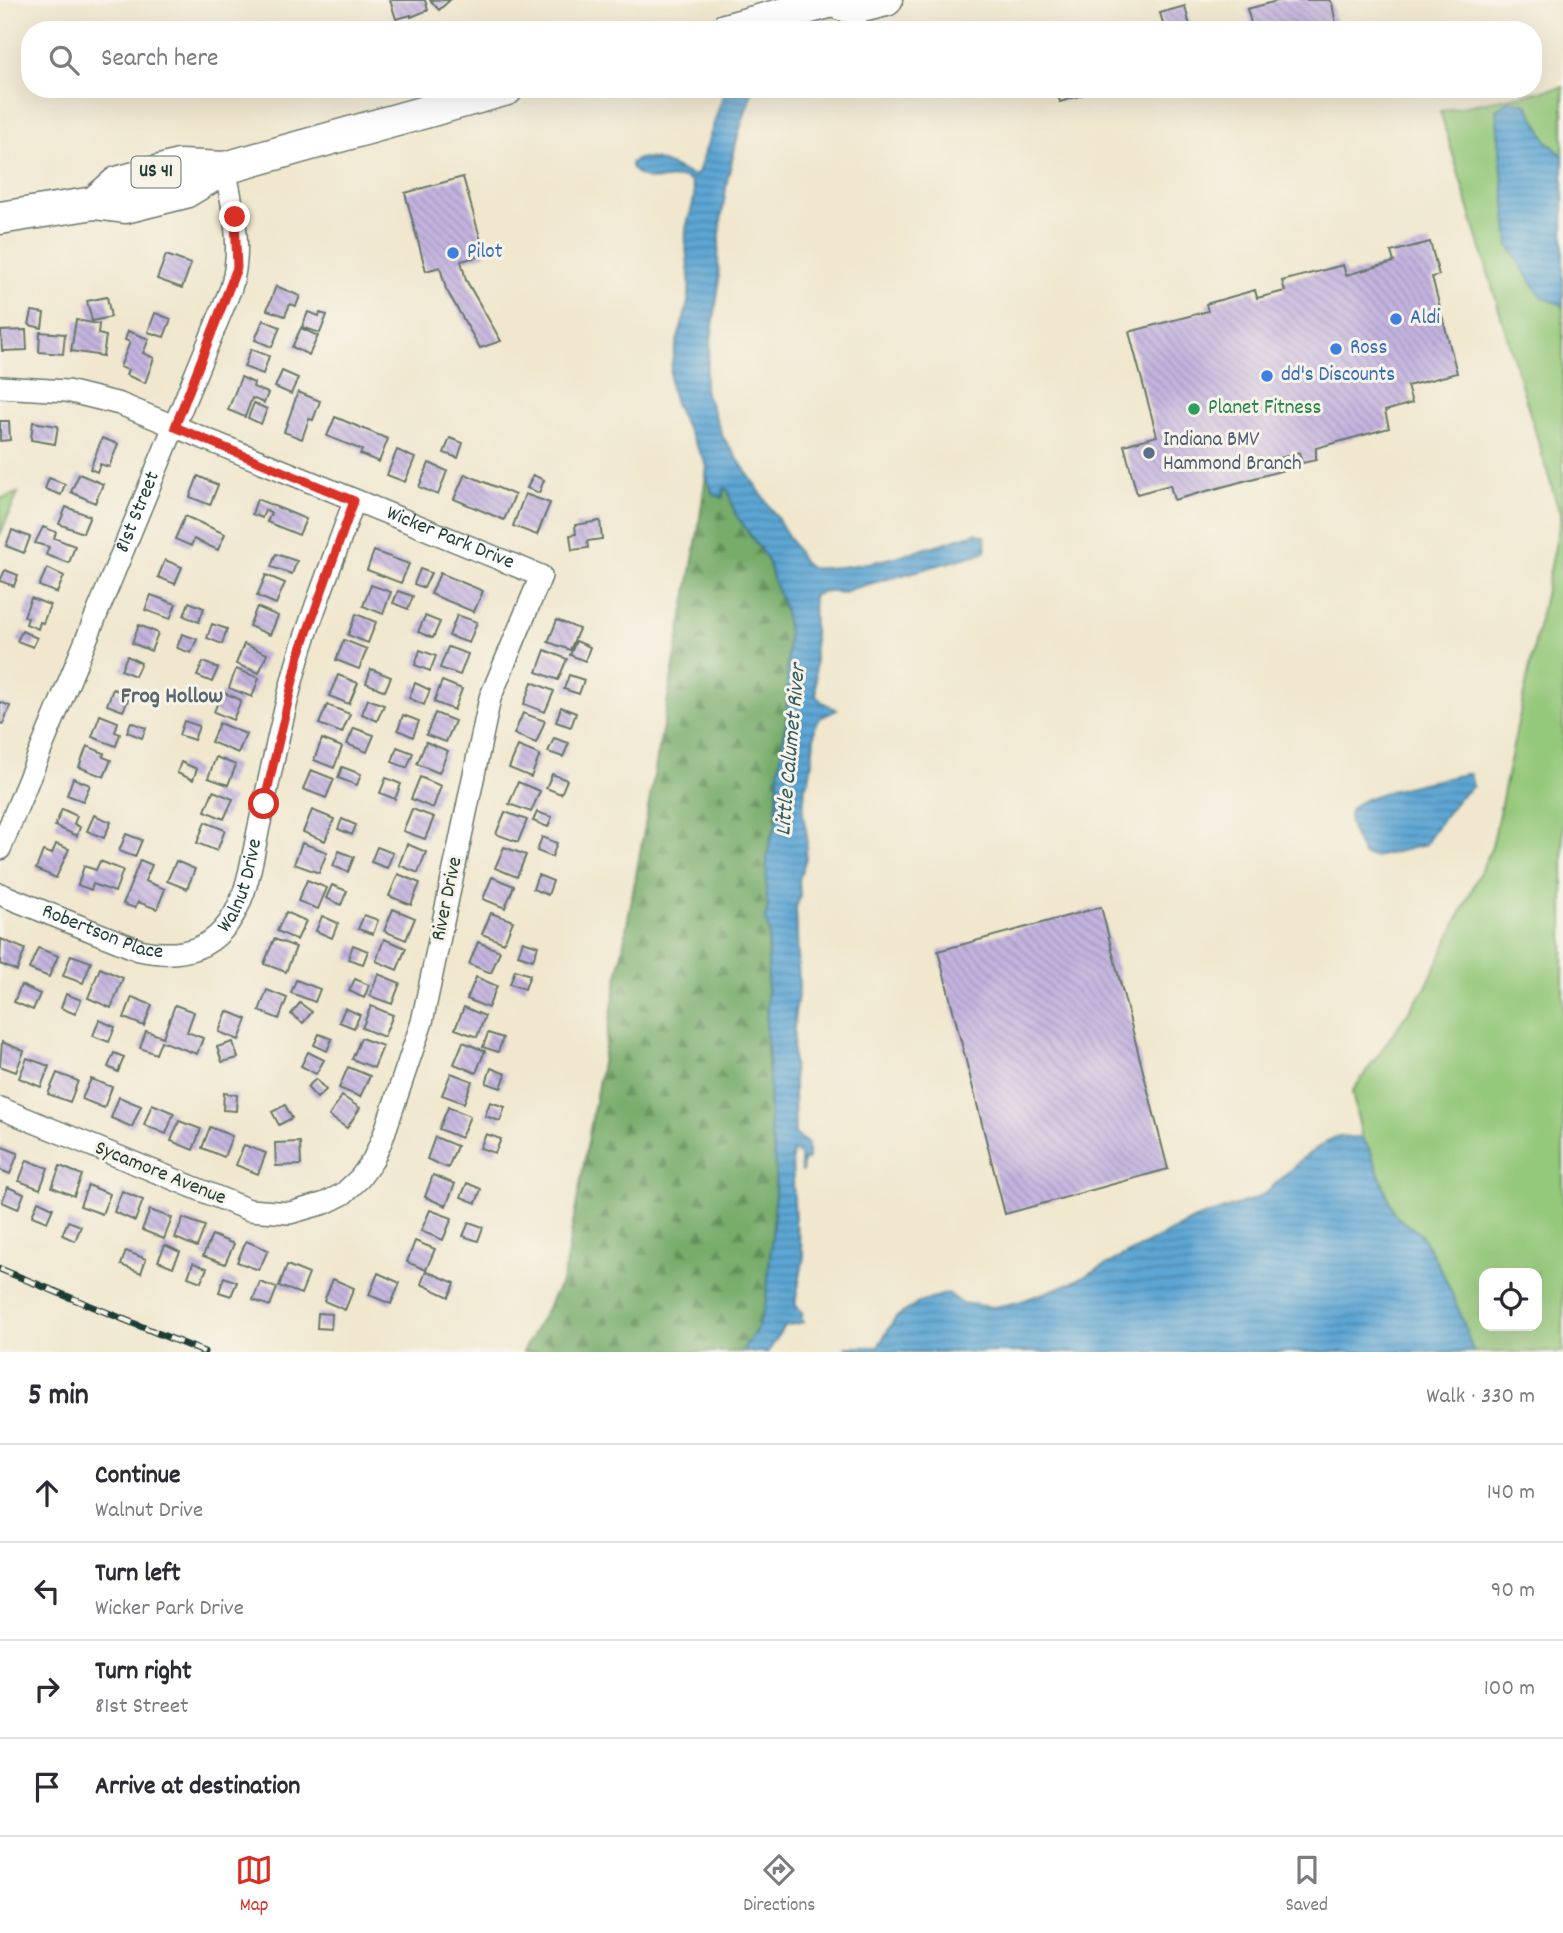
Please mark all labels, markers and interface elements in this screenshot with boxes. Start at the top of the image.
search box [21,21,1542,98]
icon: search [45,41,83,79]
text: Search here [101,41,219,78]
road number: US 41 [132,156,180,188]
route end [219,201,250,232]
place label: Pilot [467,238,503,268]
marker: Pilot [445,245,461,261]
place label: Aldi [1410,304,1440,334]
marker: Aldi [1388,311,1404,327]
place label: Ross [1350,334,1387,364]
marker: Ross [1328,341,1344,357]
place label: dd's Discounts [1281,361,1395,391]
marker: dd's Discounts [1259,368,1275,384]
place label: Planet Fitness [1208,394,1321,424]
marker: Planet Fitness [1186,401,1202,417]
place label: Indiana BMV Hammond Branch [1163,426,1302,480]
marker: Indiana BMV Hammond Branch [1141,445,1157,461]
street label: 81st Street [108,467,169,558]
street label: Wicker Park Drive [381,499,518,578]
water label: Little Calumet River [768,660,816,837]
district label: Frog Hollow [121,681,223,714]
route start [248,788,279,819]
street label: Walnut Drive [211,836,271,940]
street label: River Drive [424,854,472,944]
street label: Robertson Place [37,897,164,968]
street label: Sycamore Avenue [90,1134,230,1214]
map controls [1479,1268,1542,1331]
button: locate [1479,1268,1542,1331]
text: 5 min [28,1376,89,1419]
text: Walk · 330 m [1426,1381,1535,1414]
text: Continue [95,1458,180,1495]
icon: ahead [28,1474,66,1512]
text: 140 m [1487,1477,1535,1510]
text: Walnut Drive [95,1495,203,1528]
text: Turn left [95,1556,181,1593]
icon: left [28,1572,66,1610]
text: 90 m [1491,1575,1535,1608]
text: Wicker Park Drive [95,1593,244,1626]
text: Turn right [95,1654,192,1691]
icon: right [28,1670,66,1708]
text: 100 m [1484,1673,1535,1706]
text: 81st Street [95,1691,189,1724]
icon: arrive [28,1768,66,1806]
text: Arrive at destination [95,1769,300,1806]
tab: Map [235,1851,273,1920]
tab: Directions [743,1851,815,1920]
tab: Saved [1285,1851,1328,1920]

